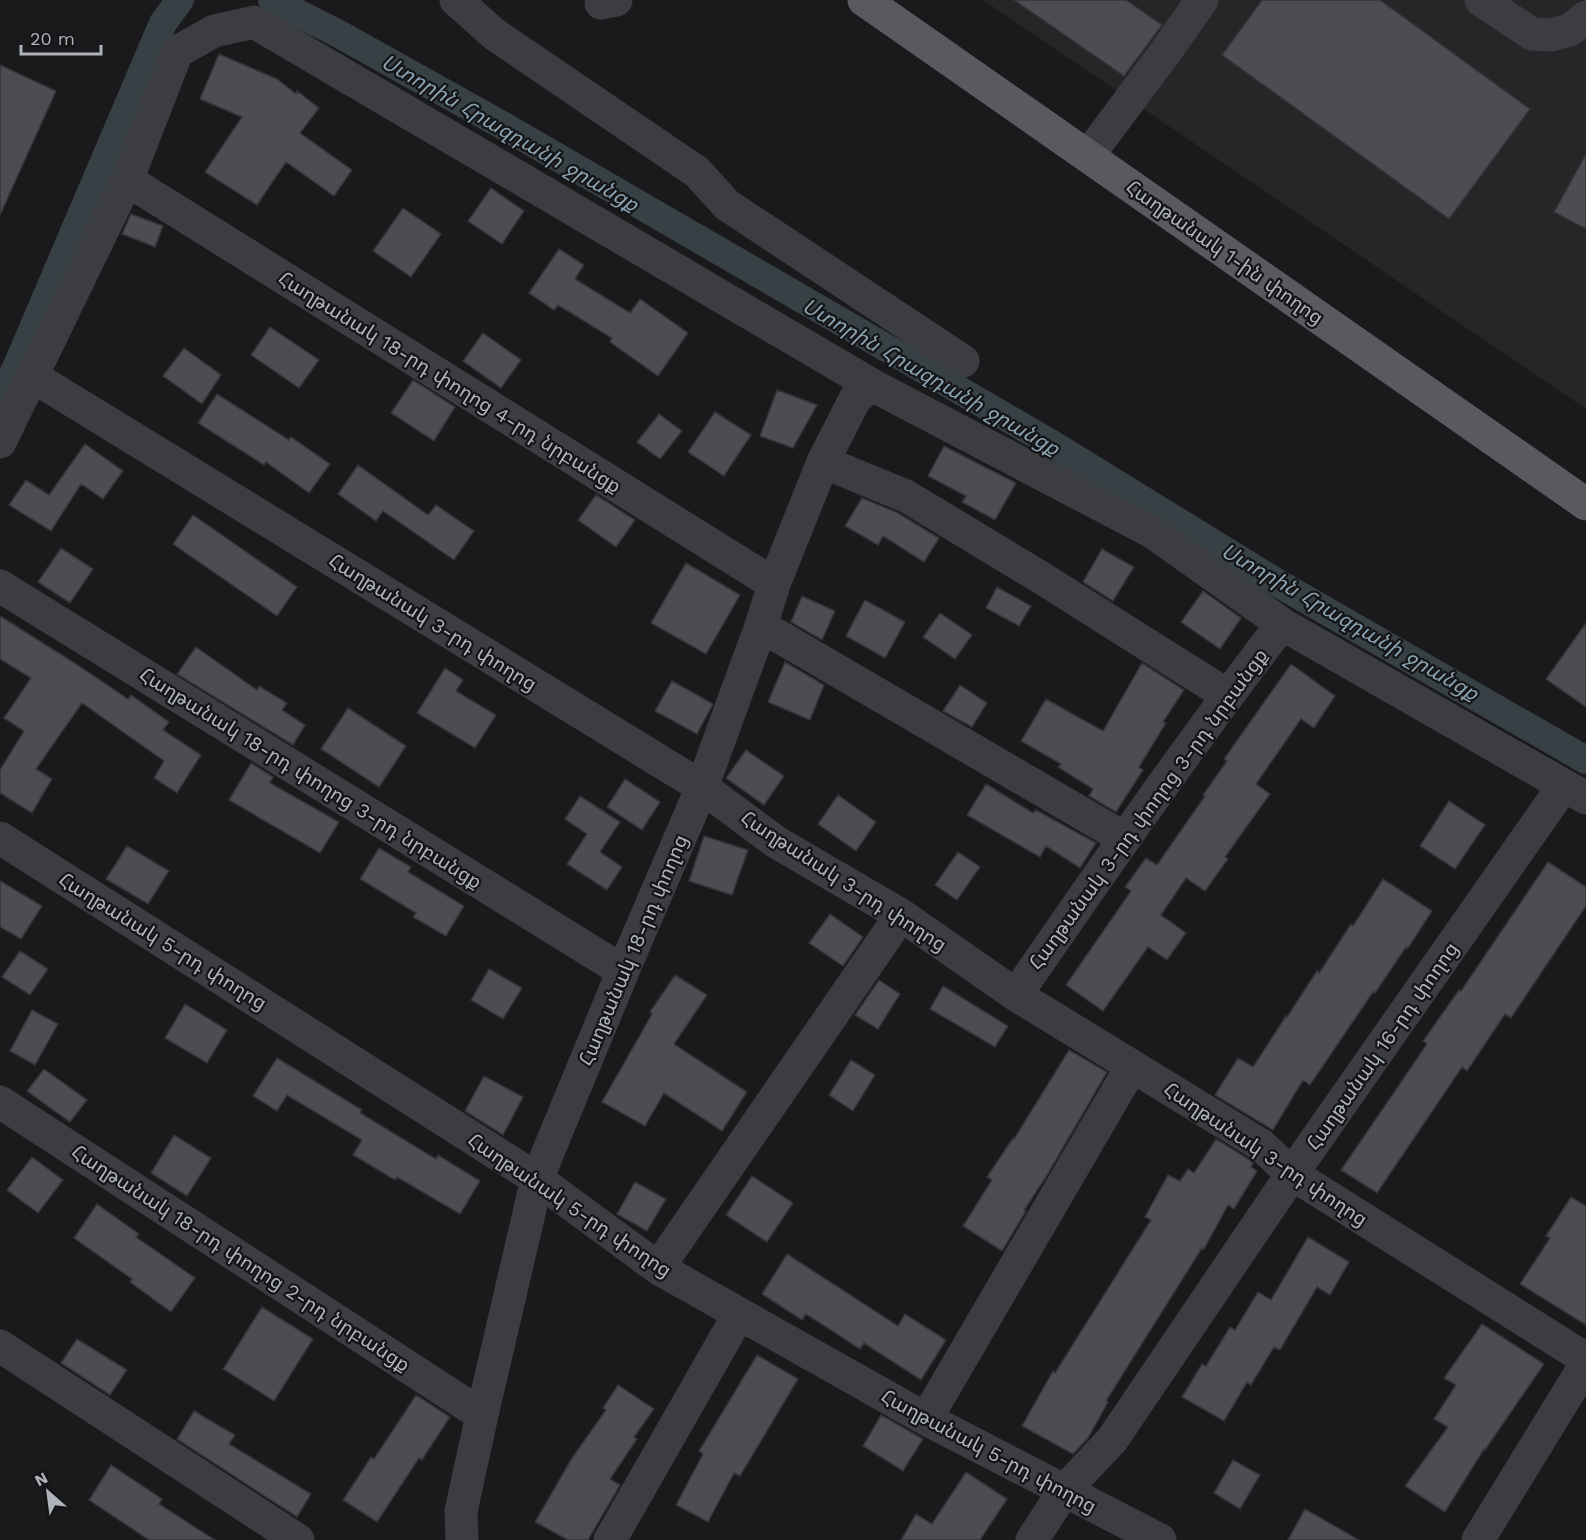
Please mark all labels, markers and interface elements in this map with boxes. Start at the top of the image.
scale bar [21,18,100,56]
text: 20 m [30,28,75,49]
water label: Ստորին Հրազդանի ջրանցք [377,49,644,218]
street label: Հաղթանակ 1-ին փողոց [1122,175,1328,329]
street label: Հաղթանակ 18-րդ փողոց 4-րդ նրբանցք [274,266,626,498]
water label: Ստորին Հրազդանի ջրանցք [798,293,1065,462]
water label: Ստորին Հրազդանի ջրանցք [1217,538,1484,707]
street label: Հաղթանակ 3-րդ փողոց [325,548,541,696]
street label: Հաղթանակ 3-րդ փողոց 3-րդ նրբանցք [1023,644,1273,974]
street label: Հաղթանակ 18-րդ փողոց 3-րդ նրբանցք [135,662,487,894]
street label: Հաղթանակ 3-րդ փողոց [737,805,951,957]
street label: Հաղթանակ 18-րդ փողոց [573,831,693,1069]
street label: Հաղթանակ 5-րդ փողոց [55,867,271,1015]
street label: Հաղթանակ 16-րդ փողոց [1301,937,1463,1155]
street label: Հաղթանակ 3-րդ փողոց [1160,1077,1372,1231]
street label: Հաղթանակ 5-րդ փողոց [464,1128,676,1282]
street label: Հաղթանակ 18-րդ փողոց 2-րդ նրբանցք [67,1139,415,1377]
street label: Հաղթանակ 5-րդ փողոց [877,1384,1101,1518]
north arrow [18,1462,78,1522]
text: N [31,1468,51,1490]

